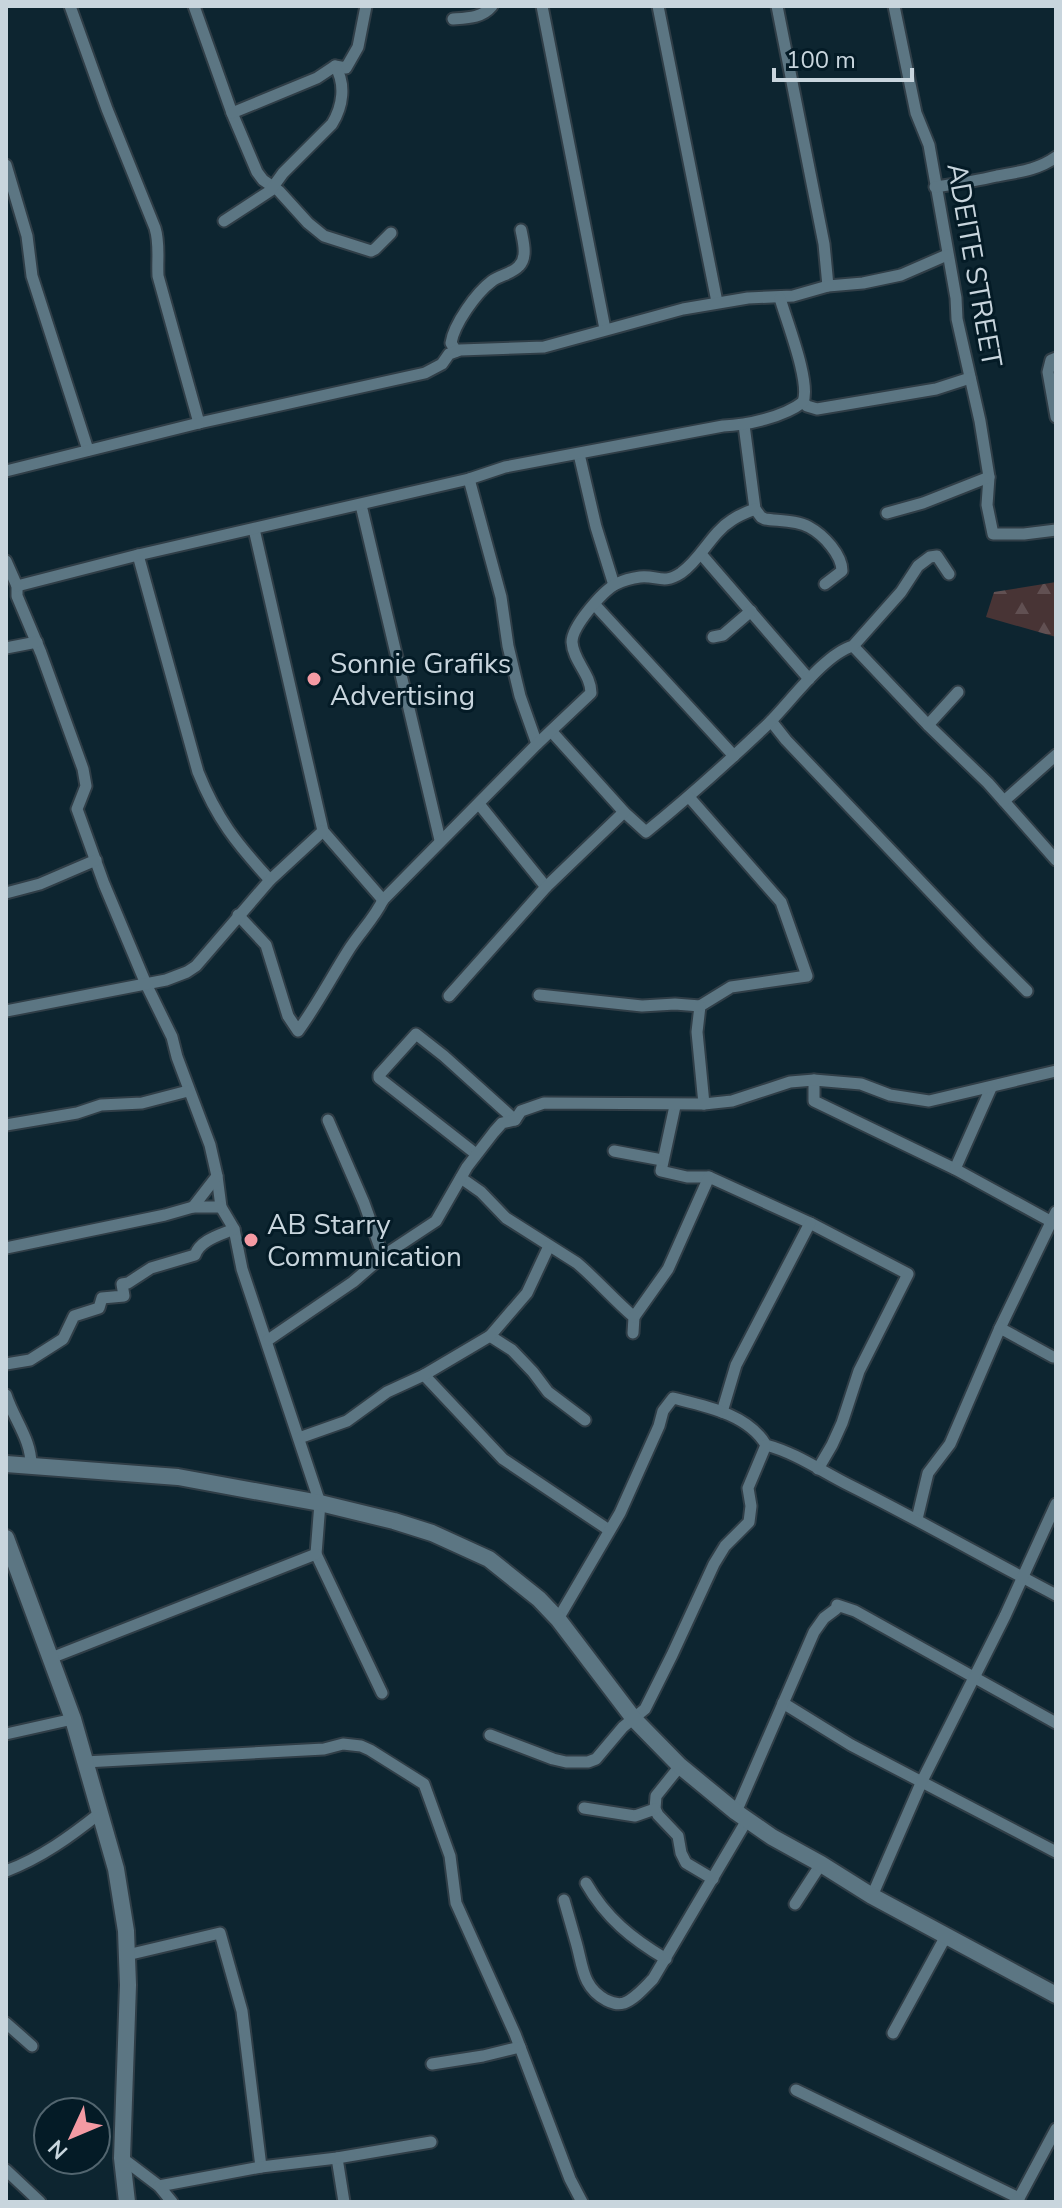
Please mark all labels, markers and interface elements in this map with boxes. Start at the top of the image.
scale bar [774,32,912,82]
text: 100 m [786,44,856,76]
street label: ADEITE STREET [937,160,1011,370]
place label: Sonnie Grafiks Advertising [330,645,511,715]
marker: Sonnie Grafiks Advertising [305,670,323,688]
place label: AB Starry Communication [267,1206,462,1276]
marker: AB Starry Communication [242,1231,260,1249]
north arrow [32,2096,112,2176]
text: N [42,2133,75,2166]

